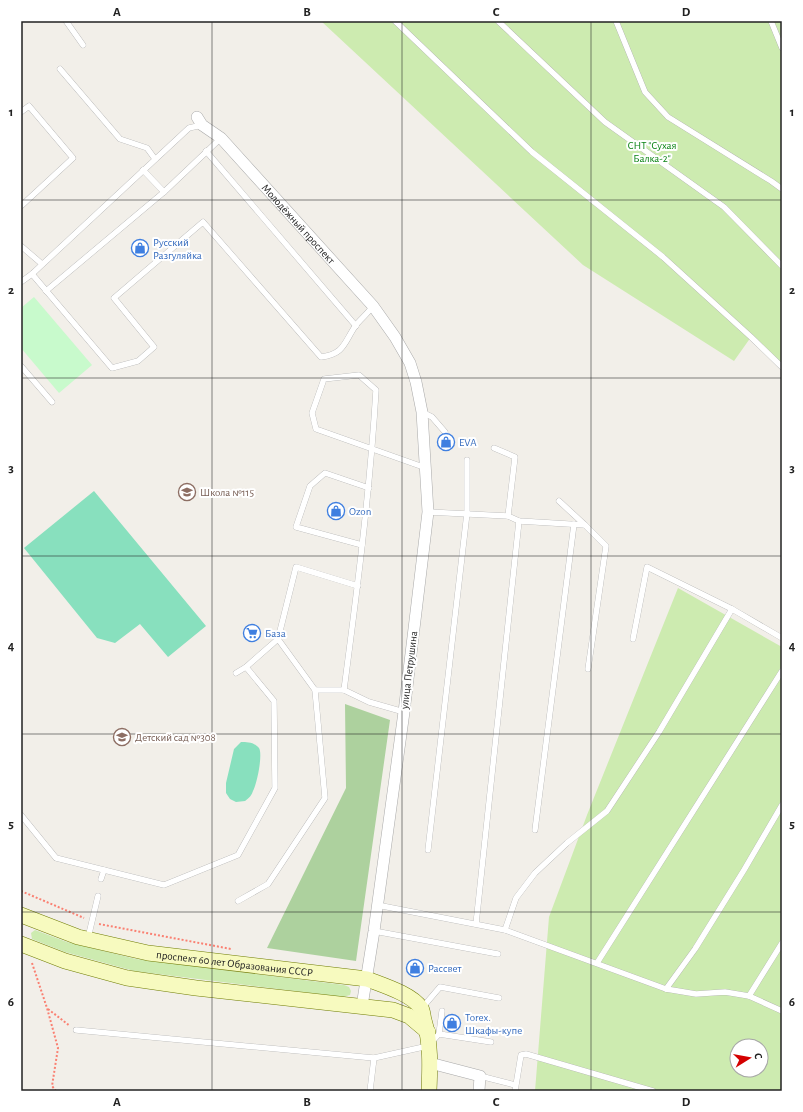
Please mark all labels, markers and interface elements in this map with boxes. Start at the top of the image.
text: A [113,6,121,19]
text: B [303,6,311,19]
text: C [493,6,500,19]
text: D [682,6,691,19]
text: 1 [9,106,13,119]
text: 1 [790,106,794,119]
park label: СНТ "Сухая Балка-2" [627,140,677,164]
street label: Молодёжный проспект [260,182,337,266]
place label: Русский Разгуляйка [153,237,202,261]
shop icon: Русский Разгуляйка [130,238,150,258]
text: 2 [8,284,14,297]
text: 2 [789,284,795,297]
shop icon: EVA [436,432,456,452]
place label: EVA [459,437,477,448]
text: 3 [8,462,14,475]
text: 3 [789,462,795,475]
school or university icon: Школа №115 [177,482,197,502]
place label: Школа №115 [200,487,254,498]
shop icon: Ozon [326,501,346,521]
place label: Ozon [349,506,371,517]
supermarket icon: База [242,623,262,643]
place label: База [265,628,286,639]
street label: улица Петрушина [399,630,419,711]
text: 4 [8,640,15,653]
text: 4 [789,640,796,653]
school or university icon: Детский сад №308 [112,727,132,747]
place label: Детский сад №308 [135,732,216,743]
text: 5 [8,818,14,831]
text: 5 [789,818,795,831]
street label: проспект 60 лет Образования СССР [156,949,313,978]
shop icon: Рассвет [405,958,425,978]
place label: Рассвет [428,963,462,974]
text: 6 [8,996,14,1009]
text: 6 [789,996,795,1009]
place label: Torex. Шкафы-купе [465,1012,522,1036]
shop icon: Torex. Шкафы-купе [442,1013,462,1033]
north arrow [729,1038,769,1078]
text: С [752,1052,764,1060]
text: A [113,1096,121,1109]
text: B [303,1096,311,1109]
text: C [493,1096,500,1109]
text: D [682,1096,691,1109]

